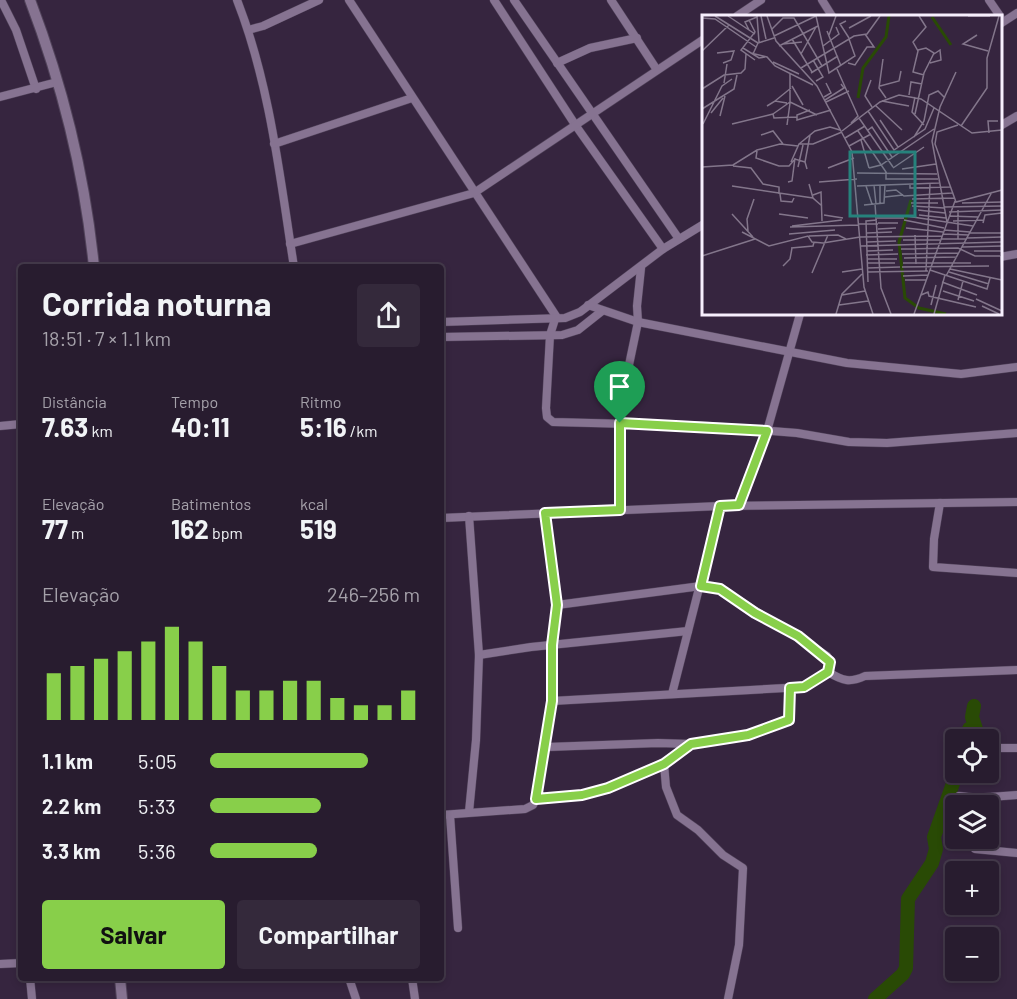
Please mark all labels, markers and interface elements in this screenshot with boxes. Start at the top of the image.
inset map [702,15,1002,315]
text: Corrida noturna [42,283,271,323]
button: share [357,284,420,347]
text: 18:51 · 7 × 1.1 km [42,326,171,350]
pin [594,361,645,423]
icon: arrive [603,370,636,403]
text: Distância [42,392,107,411]
text: Tempo [171,392,218,411]
text: Ritmo [300,392,342,411]
text: 7.63 [42,411,88,442]
text: 40:11 [171,411,230,442]
text: 5:16 [300,411,347,442]
text: km [88,421,113,440]
text: /km [347,421,378,440]
text: Elevação [42,494,104,513]
text: Batimentos [171,494,251,513]
text: kcal [300,494,328,513]
text: 77 [42,513,68,544]
text: 162 [171,513,209,544]
text: 519 [300,513,337,544]
text: m [68,523,84,542]
text: bpm [209,523,243,542]
text: Elevação [42,582,120,606]
text: 246–256 m [327,582,420,606]
map controls [945,729,999,981]
button: locate [945,729,999,783]
text: 1.1 km [42,749,93,773]
text: 5:05 [138,749,177,773]
text: 2.2 km [42,794,101,818]
text: 5:33 [138,794,176,818]
button: layers [945,795,999,849]
text: 3.3 km [42,839,100,863]
text: 5:36 [138,839,176,863]
button: + [945,861,999,915]
button: Salvar [42,900,225,969]
button: Compartilhar [237,900,420,969]
button: − [945,927,999,981]

